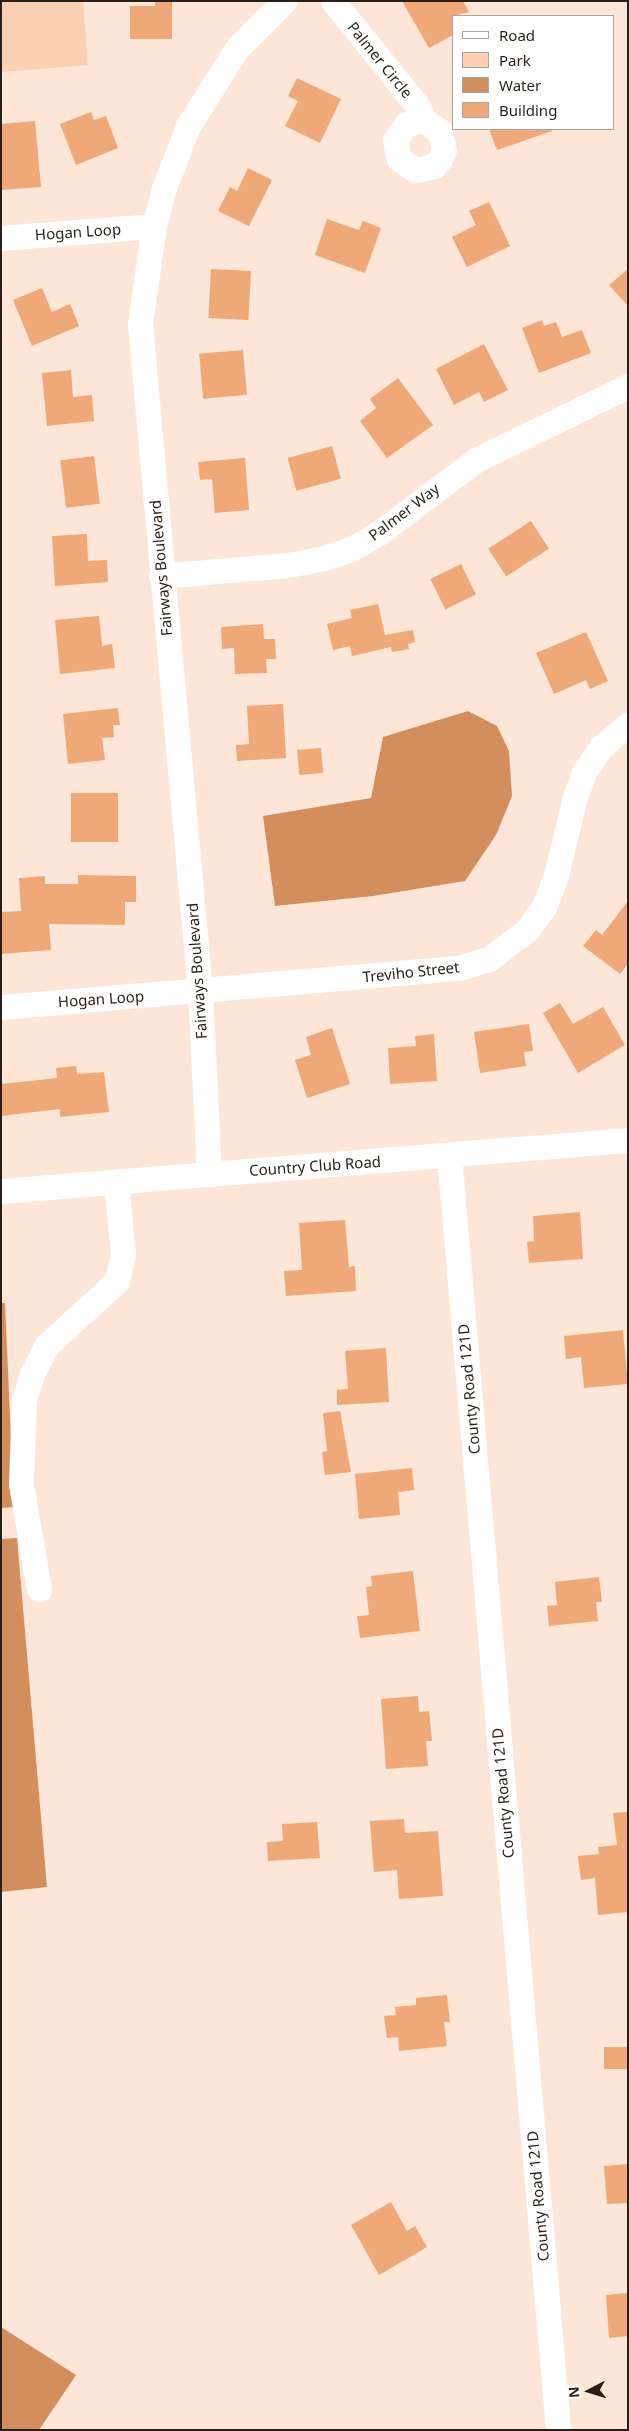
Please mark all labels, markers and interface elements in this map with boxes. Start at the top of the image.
legend [452,15,614,130]
street label: Palmer Circle [344,18,416,102]
text: Road [499,25,535,45]
text: Park [499,50,531,70]
text: Water [499,75,541,95]
text: Building [499,100,557,120]
street label: Hogan Loop [34,220,122,244]
street label: Palmer Way [365,480,443,544]
street label: Fairways Boulevard [146,499,176,637]
street label: Fairways Boulevard [183,902,211,1040]
street label: Treviho Street [362,958,460,986]
street label: Hogan Loop [57,987,145,1011]
street label: Country Club Road [249,1152,381,1180]
street label: County Road 121D [454,1323,484,1455]
street label: County Road 121D [488,1727,518,1859]
street label: County Road 121D [523,2130,553,2262]
north arrow [564,2366,614,2416]
text: N [564,2386,584,2399]

